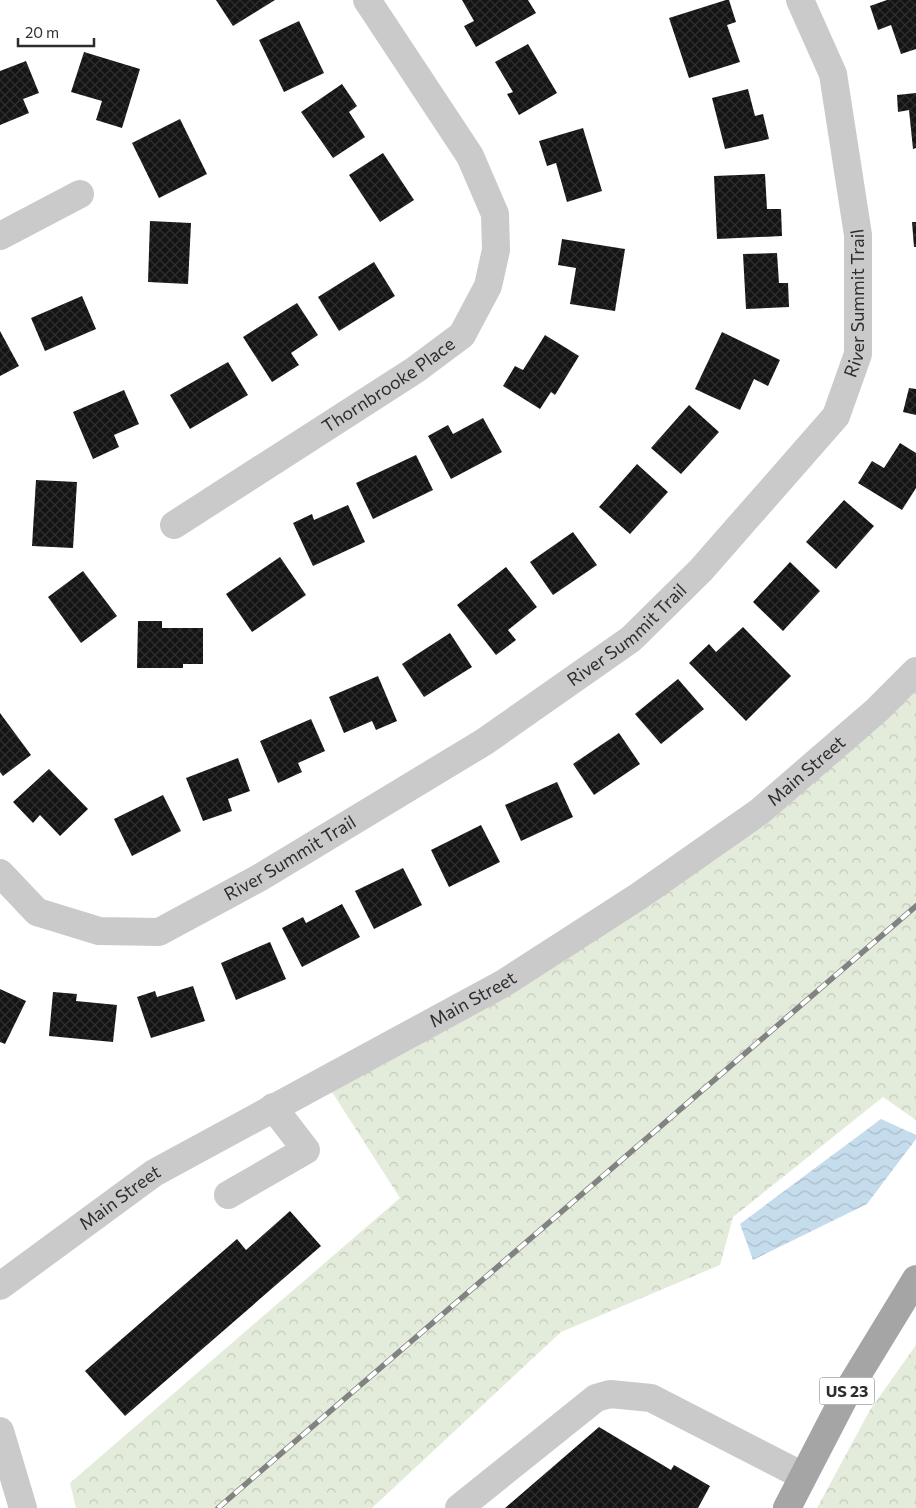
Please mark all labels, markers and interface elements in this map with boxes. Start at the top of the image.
scale bar [18,15,94,47]
text: 20 m [25,23,59,41]
street label: River Summit Trail [839,228,868,380]
street label: Thornbrooke Place [318,332,459,437]
street label: River Summit Trail [563,579,691,690]
street label: Main Street [762,731,849,810]
street label: River Summit Trail [220,810,359,905]
street label: Main Street [425,966,520,1031]
street label: Main Street [74,1160,164,1234]
road number: US 23 [820,1378,874,1404]

